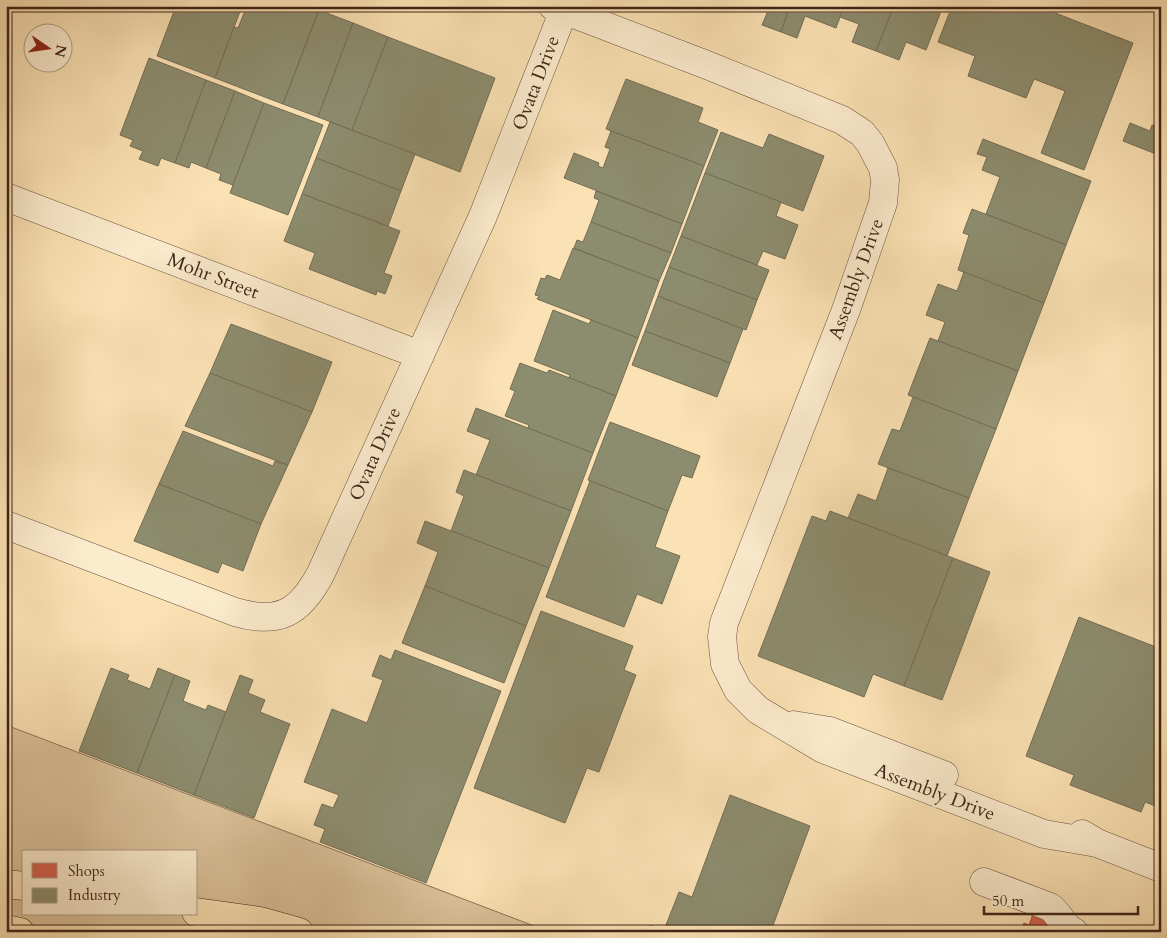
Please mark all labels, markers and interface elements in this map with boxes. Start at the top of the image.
north arrow [22,22,72,72]
street label: Ovata Drive [506,32,566,134]
text: N [50,43,71,59]
street label: Assembly Drive [822,215,890,343]
street label: Mohr Street [163,247,263,305]
street label: Ovata Drive [343,403,407,505]
street label: Assembly Drive [871,757,999,827]
legend [22,850,198,916]
text: Shops [68,861,105,881]
scale bar [984,883,1138,915]
text: Industry [68,885,121,905]
text: 50 m [992,891,1024,911]

